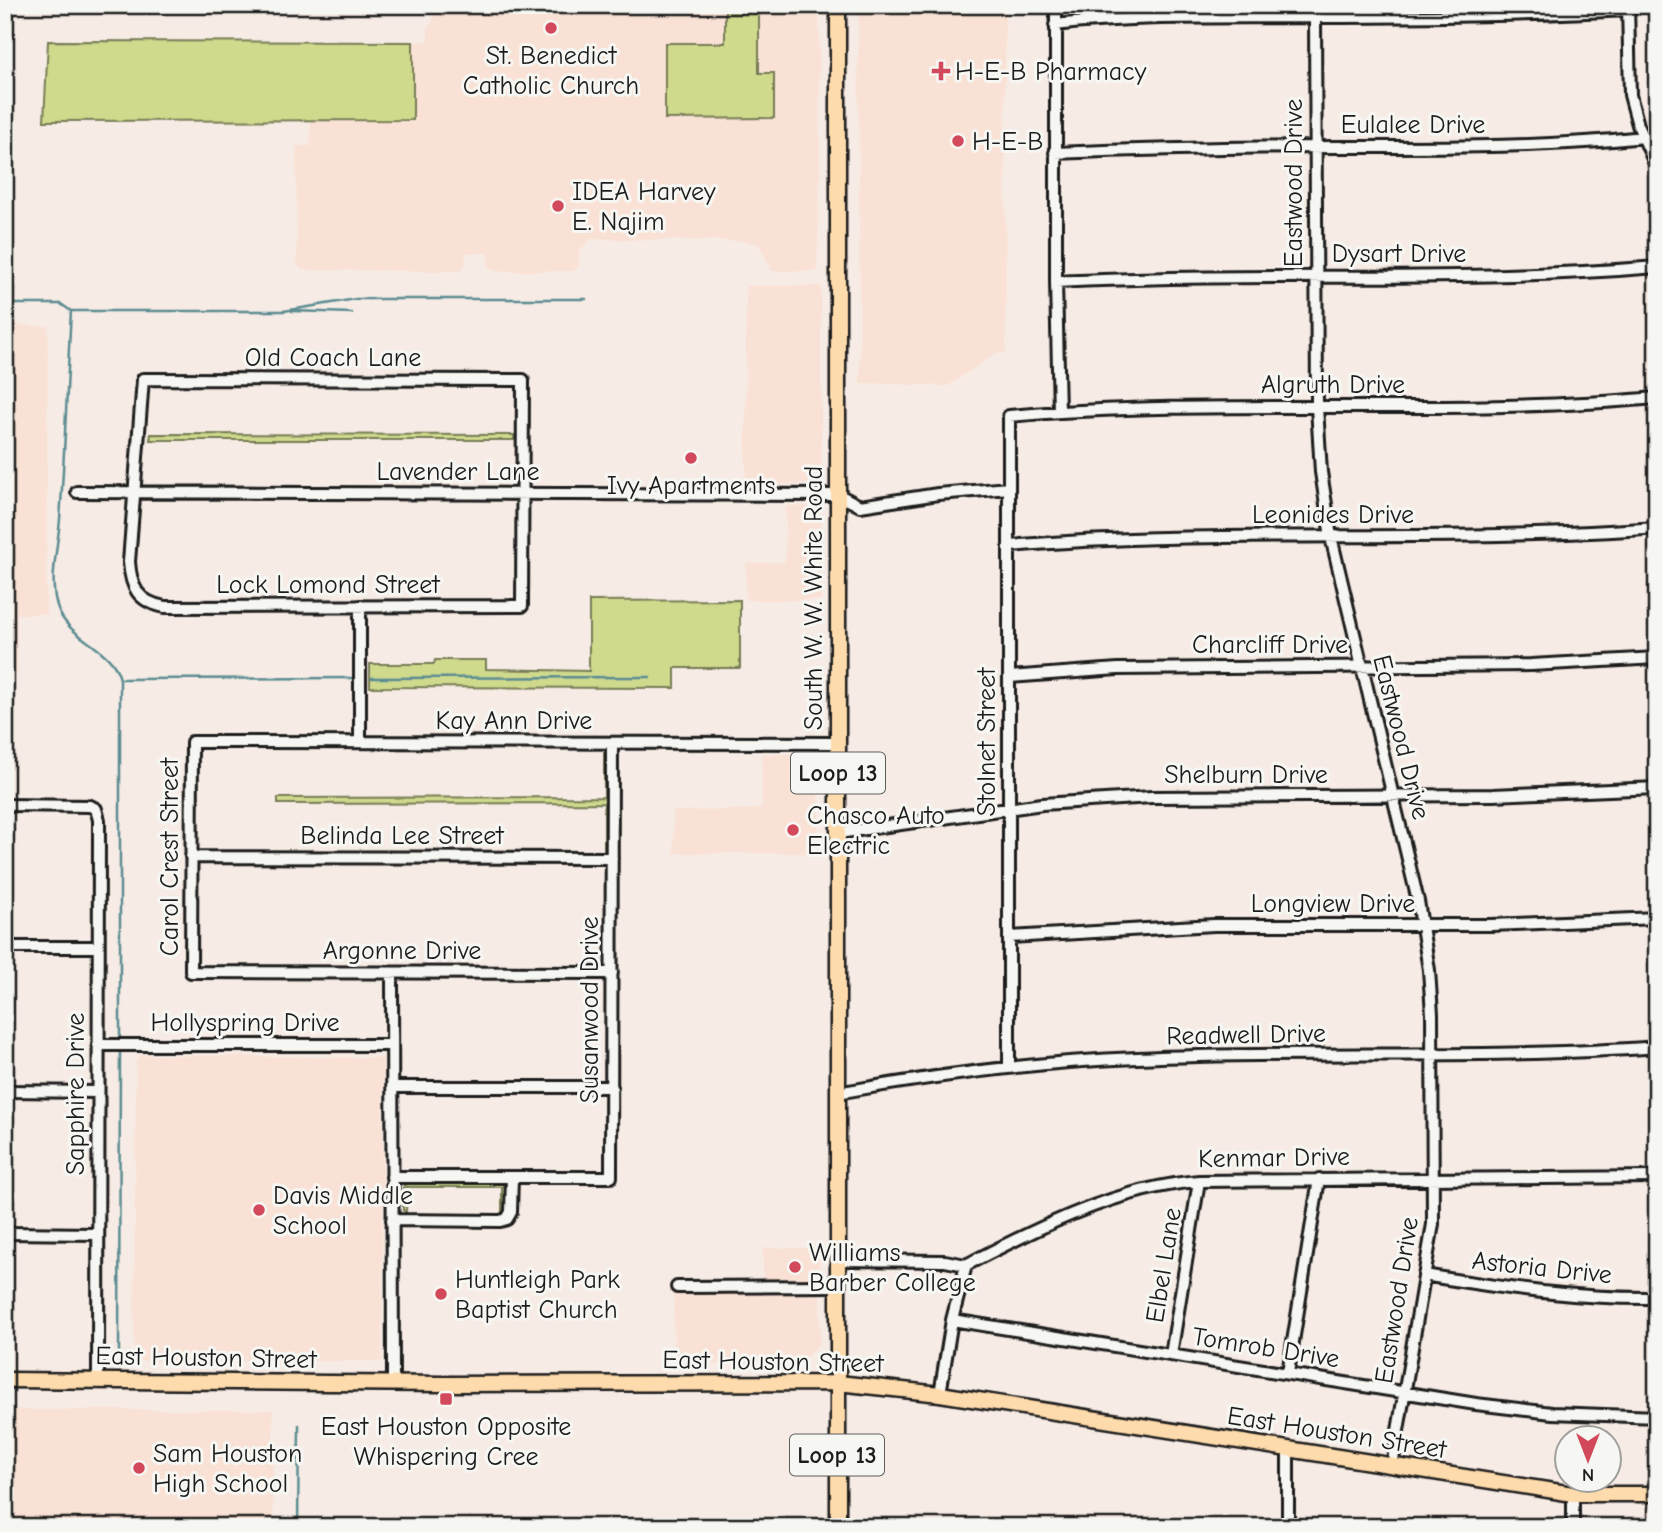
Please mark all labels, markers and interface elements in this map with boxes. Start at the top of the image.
marker: St. Benedict Catholic Church [543,20,559,36]
place label: St. Benedict Catholic Church [463,41,639,101]
place label: H-E-B Pharmacy [955,57,1147,87]
marker: H-E-B Pharmacy [933,63,949,79]
street label: Eastwood Drive [1279,99,1309,267]
street label: Eulalee Drive [1341,110,1485,140]
place label: H-E-B [972,127,1043,157]
marker: H-E-B [950,133,966,149]
place label: IDEA Harvey E. Najim [572,177,716,237]
marker: IDEA Harvey E. Najim [550,198,566,214]
street label: Dysart Drive [1332,239,1466,269]
street label: Old Coach Lane [245,343,421,373]
street label: Algruth Drive [1261,370,1405,400]
marker: Ivy Apartments [683,450,699,466]
street label: Lavender Lane [377,457,539,487]
street label: South W. W. White Road [799,466,829,730]
place label: Ivy Apartments [607,471,775,501]
street label: Leonides Drive [1252,500,1414,530]
street label: Lock Lomond Street [216,570,441,600]
street label: Charcliff Drive [1192,630,1348,660]
street label: Eastwood Drive [1366,652,1436,823]
street label: Stolnet Street [972,666,1002,817]
street label: Kay Ann Drive [436,706,592,736]
road number: Loop 13 [791,752,885,794]
street label: Carol Crest Street [155,756,185,956]
street label: Shelburn Drive [1164,760,1328,790]
place label: Chasco Auto Electric [807,801,945,861]
street label: Belinda Lee Street [300,821,505,851]
marker: Chasco Auto Electric [785,822,801,838]
street label: Longview Drive [1251,889,1415,919]
street label: Susanwood Drive [575,916,605,1104]
street label: Argonne Drive [323,936,481,966]
street label: Hollyspring Drive [150,1008,340,1038]
street label: Sapphire Drive [61,1013,91,1175]
street label: Readwell Drive [1166,1019,1326,1051]
street label: Kenmar Drive [1198,1142,1350,1174]
place label: Davis Middle School [273,1181,413,1241]
marker: Davis Middle School [251,1202,267,1218]
street label: Elbel Lane [1140,1205,1188,1325]
street label: Eastwood Drive [1369,1215,1425,1386]
place label: Williams Barber College [809,1238,976,1298]
street label: Astoria Drive [1470,1246,1613,1290]
marker: Williams Barber College [787,1259,803,1275]
place label: Huntleigh Park Baptist Church [455,1265,620,1325]
marker: Huntleigh Park Baptist Church [433,1286,449,1302]
street label: Tomrob Drive [1190,1322,1342,1374]
street label: East Houston Street [95,1341,318,1375]
street label: East Houston Street [662,1345,885,1379]
marker: East Houston Opposite Whispering Cree [438,1391,454,1407]
street label: East Houston Street [1225,1401,1450,1465]
place label: East Houston Opposite Whispering Cree [321,1412,571,1472]
north arrow [1554,1424,1624,1494]
road number: Loop 13 [790,1434,884,1476]
place label: Sam Houston High School [153,1439,302,1499]
marker: Sam Houston High School [131,1460,147,1476]
text: N [1582,1464,1594,1486]

